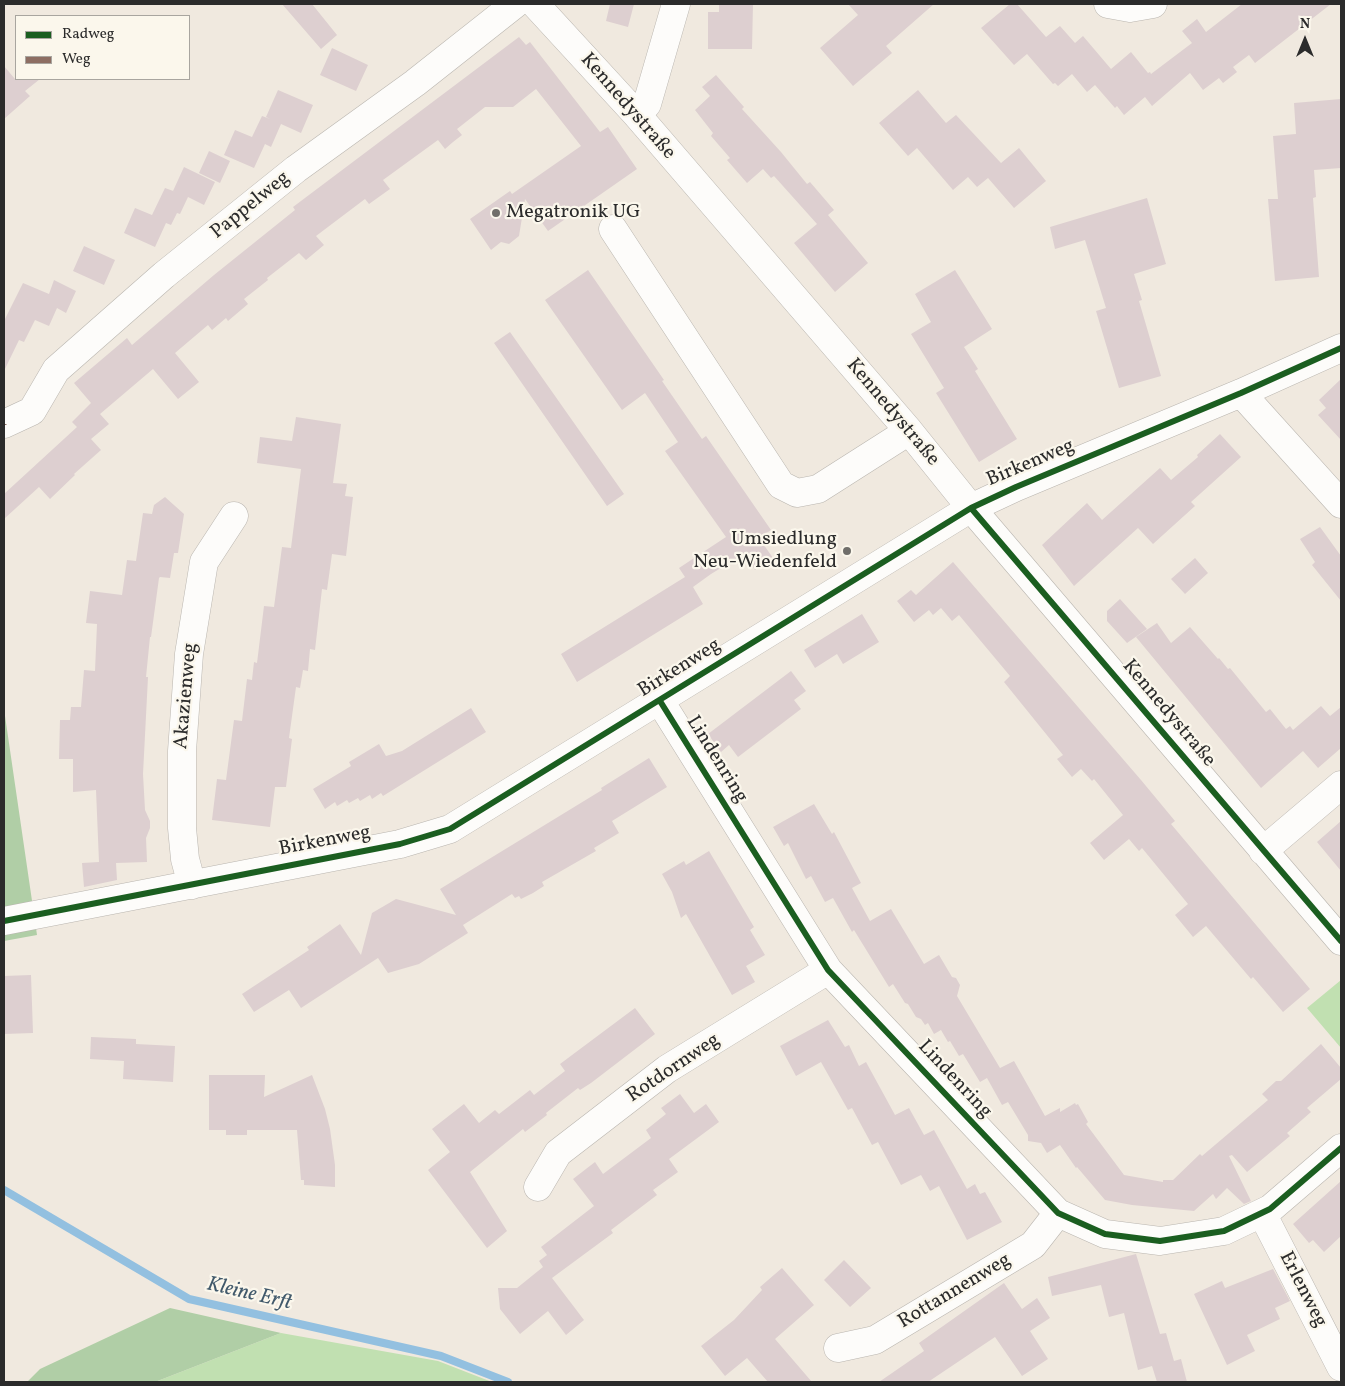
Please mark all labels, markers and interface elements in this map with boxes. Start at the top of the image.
legend [15,15,190,80]
north arrow [1280,15,1330,65]
text: N [1300,15,1310,34]
text: Radweg [62,24,114,45]
text: Weg [62,49,91,70]
street label: Kennedystraße [574,49,680,165]
street label: Pappelweg [207,167,295,245]
place label: Megatronik UG [506,201,641,225]
marker: Megatronik UG [490,207,502,219]
street label: Kennedystraße [840,354,944,472]
street label: Birkenweg [983,435,1079,493]
place label: Umsiedlung Neu-Wiedenfeld [693,528,837,575]
marker: Umsiedlung Neu-Wiedenfeld [841,545,853,557]
street label: Birkenweg [634,634,726,704]
street label: Akazienweg [170,642,204,750]
street label: Kennedystraße [1116,655,1220,773]
street label: Lindenring [680,712,752,808]
street label: Birkenweg [277,821,373,863]
street label: Rotdornweg [623,1029,725,1109]
street label: Lindenring [912,1036,996,1124]
street label: Erlenweg [1273,1248,1331,1332]
street label: Rottannenweg [894,1249,1016,1335]
water label: Kleine Erft [204,1273,294,1317]

